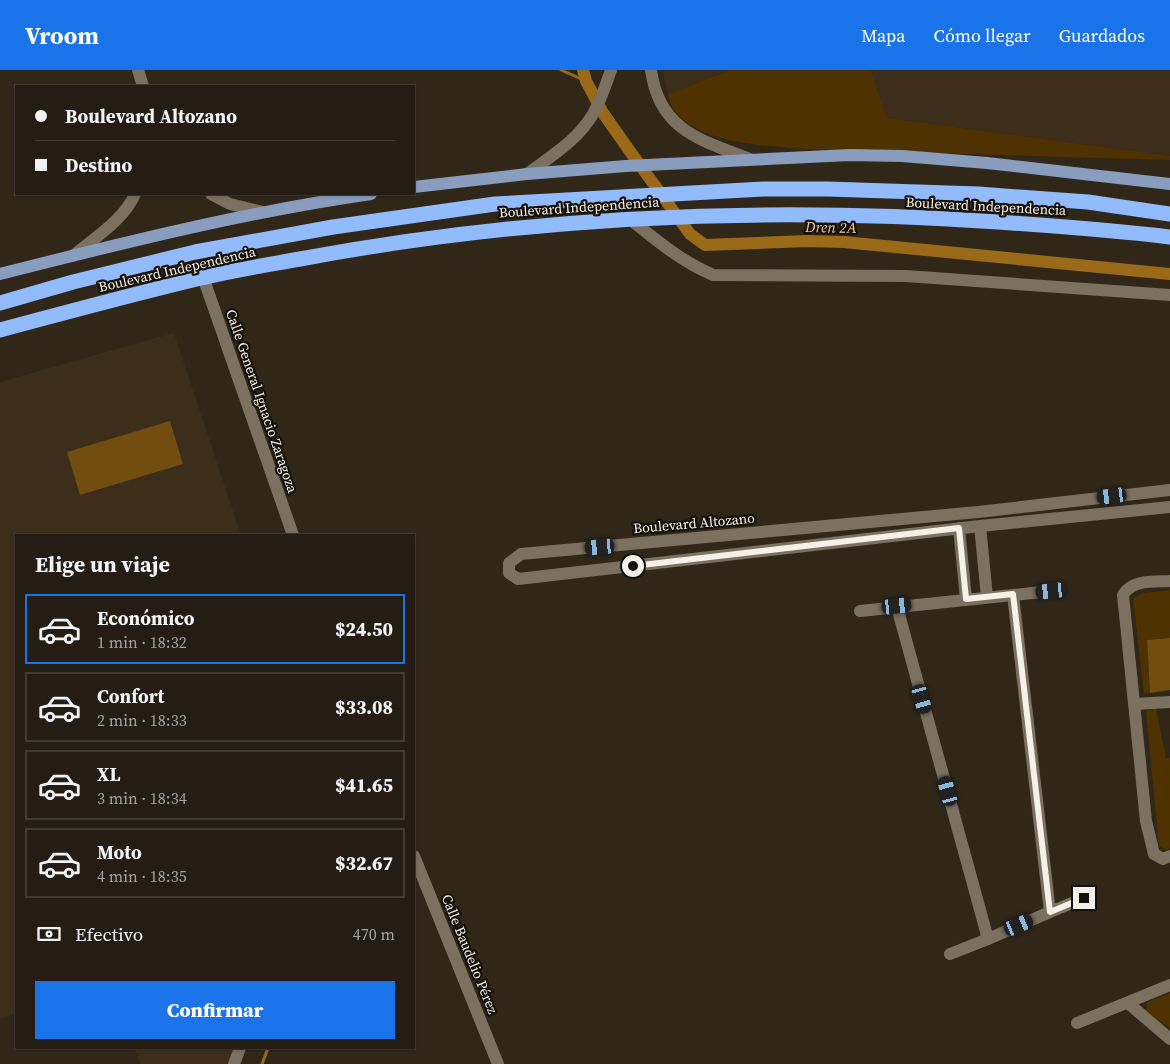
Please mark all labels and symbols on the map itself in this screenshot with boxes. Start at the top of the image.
street label: Boulevard Independencia [498,191,661,223]
street label: Boulevard Independencia [905,192,1068,220]
water label: Dren 2A [804,216,857,238]
street label: Boulevard Independencia [96,241,258,297]
street label: Calle General Ignacio Zaragoza [221,307,303,496]
car [1096,487,1127,505]
street label: Boulevard Altozano [632,508,756,538]
car [584,538,615,556]
route start [622,555,644,577]
car [1035,582,1066,600]
car [881,597,912,615]
car [910,683,933,715]
car [936,775,959,807]
route end [1073,887,1095,909]
street label: Calle Baudelio Pérez [437,891,503,1017]
car [1002,912,1035,938]

